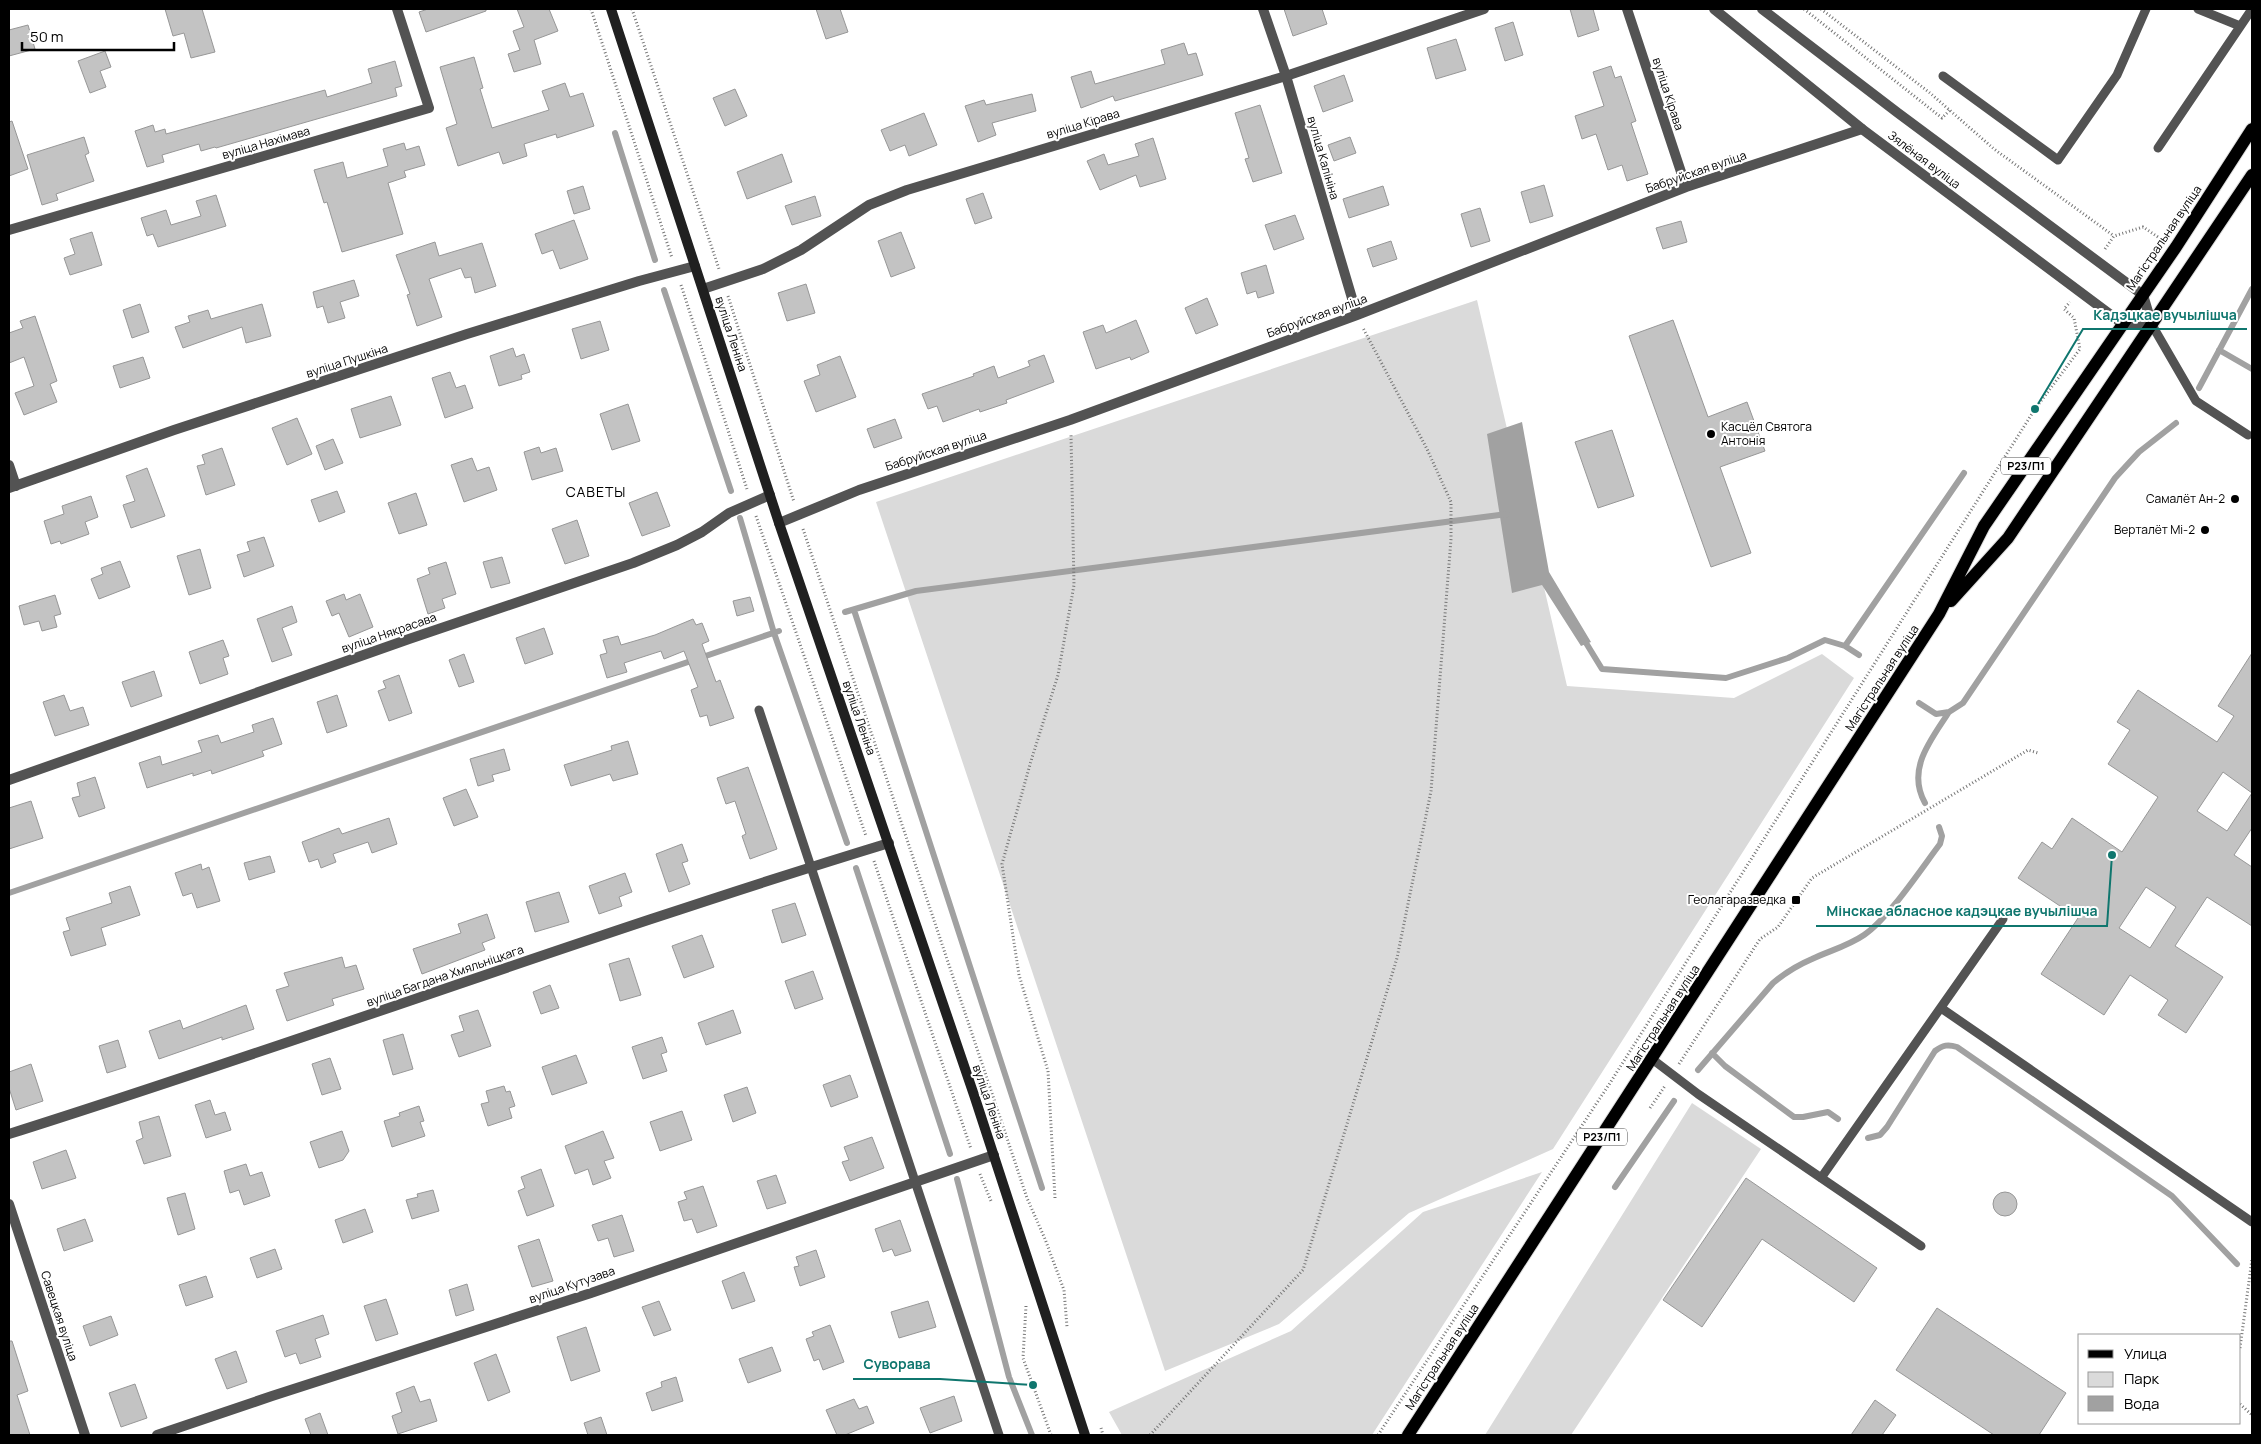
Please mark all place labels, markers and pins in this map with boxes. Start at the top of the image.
callout: Кадэцкае вучылішча [2083,300,2247,329]
place label: Касцёл Святога Антонія [1721,418,1812,449]
marker: Касцёл Святога Антонія [1705,428,1717,440]
place label: Самалёт Ан-2 [2146,490,2225,507]
marker: Самалёт Ан-2 [2229,493,2241,505]
place label: Верталёт Мі-2 [2114,521,2195,538]
marker: Верталёт Мі-2 [2199,524,2211,536]
place label: Геолагаразведка [1688,891,1786,908]
marker: Геолагаразведка [1790,894,1802,906]
callout: Мінскае абласное кадэцкае вучылішча [1816,897,2107,926]
callout: Суворава [853,1350,940,1379]

